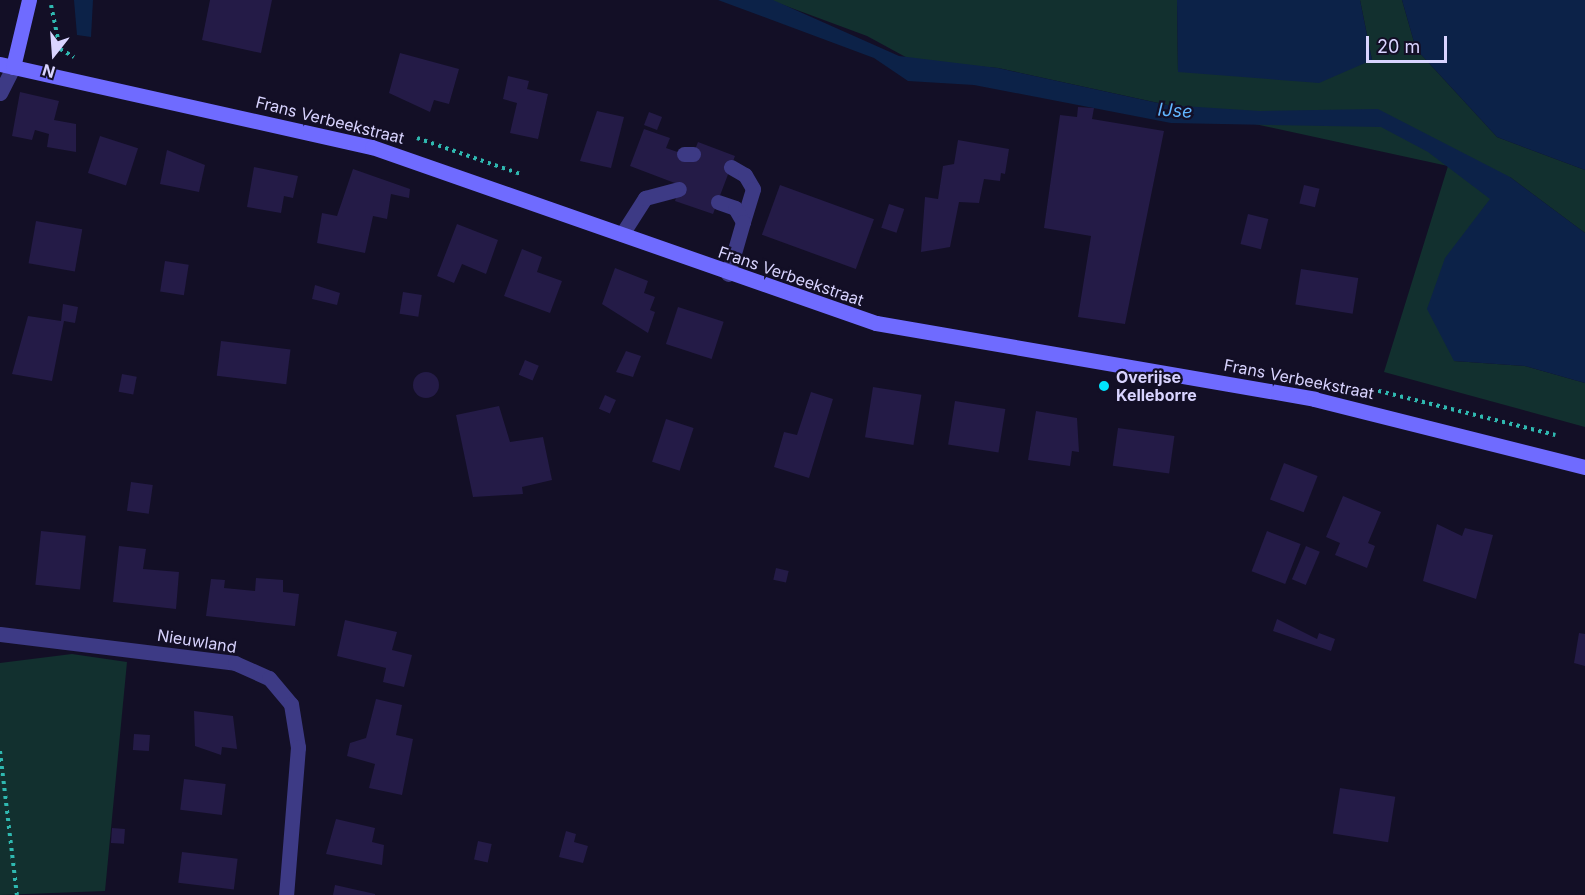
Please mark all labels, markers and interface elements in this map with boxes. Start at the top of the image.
north arrow [24,24,84,84]
scale bar [1369,24,1450,62]
text: 20 m [1377,36,1420,57]
text: N [40,60,58,83]
street label: Frans Verbeekstraat [254,92,406,148]
water label: IJse [1157,99,1193,123]
street label: Frans Verbeekstraat [716,242,866,310]
street label: Frans Verbeekstraat [1222,355,1376,403]
place label: Overijse Kelleborre [1116,367,1197,405]
marker: Overijse Kelleborre [1097,379,1111,393]
street label: Nieuwland [156,625,238,657]

